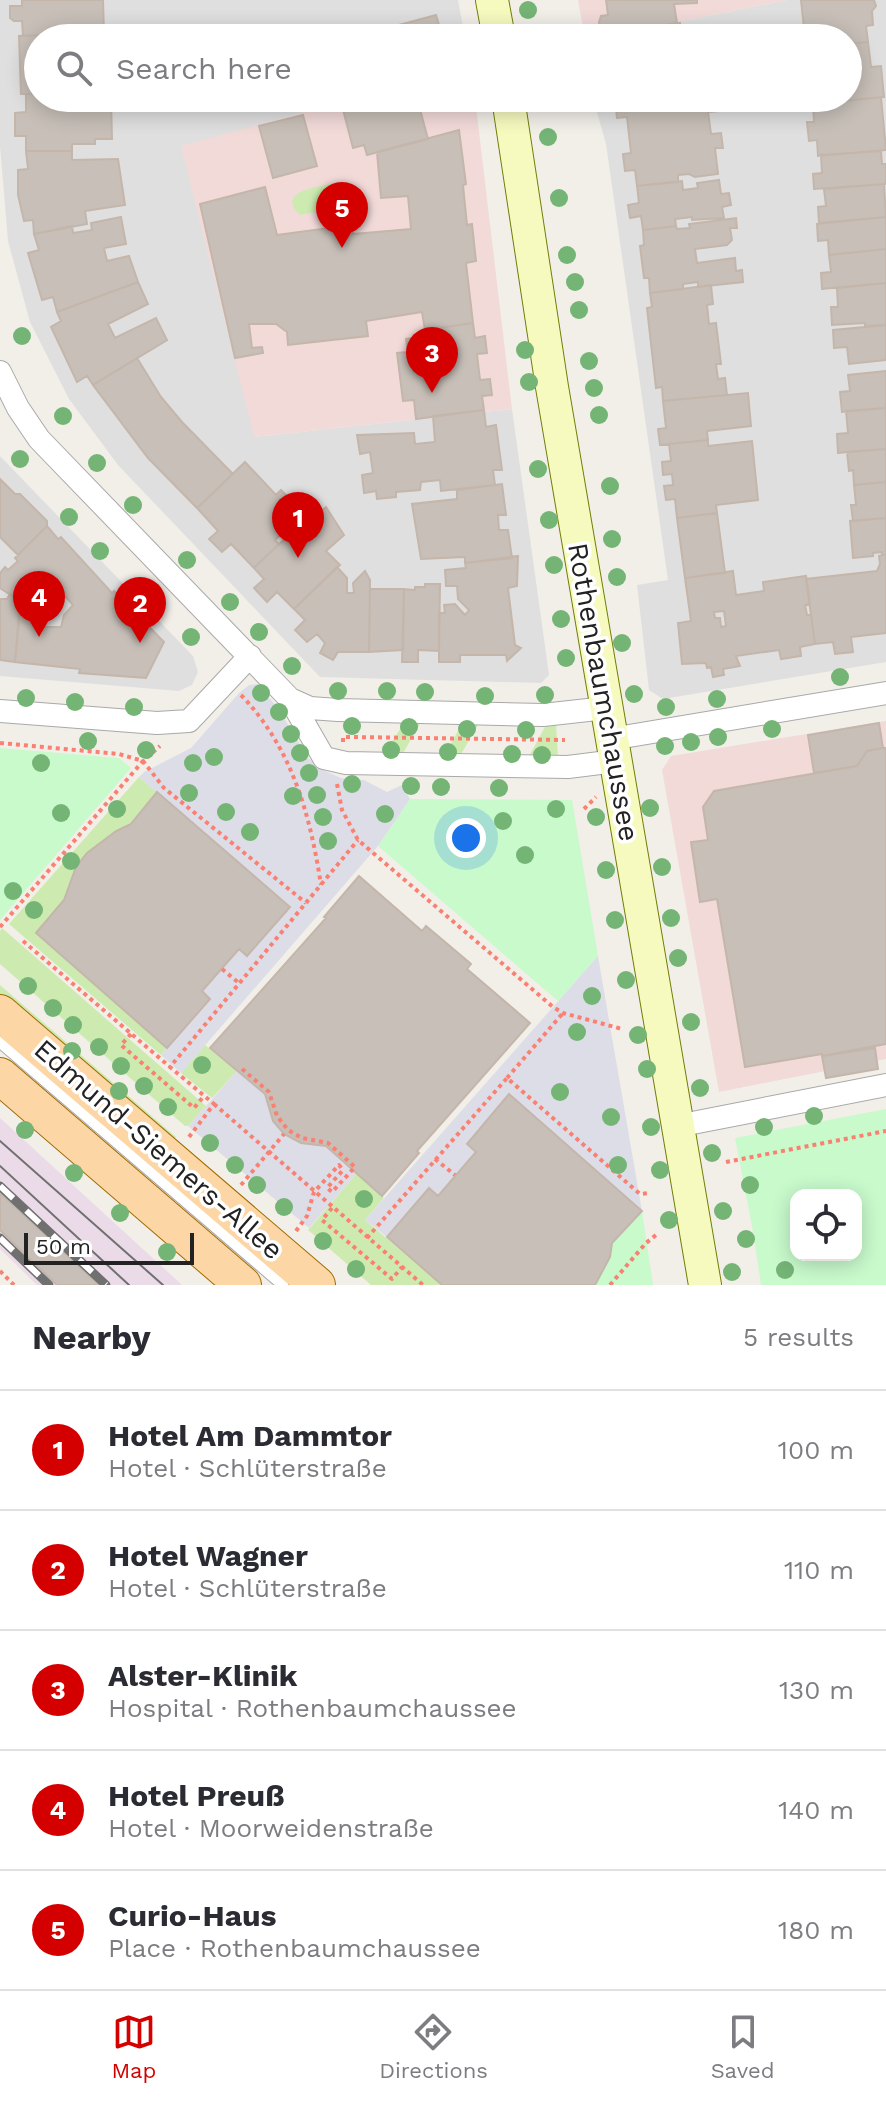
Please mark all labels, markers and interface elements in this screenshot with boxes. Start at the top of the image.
search box [24,24,862,112]
icon: search [52,46,96,90]
text: Search here [116,51,292,86]
pin: 5 [316,182,368,248]
pin: 3 [406,327,458,393]
pin: 1 [272,492,324,558]
street label: Rothenbaumchaussee [561,540,646,844]
pin: 4 [13,571,65,637]
pin: 2 [114,577,166,643]
your location [446,818,486,858]
street label: Edmund-Siemers-Allee [28,1032,290,1266]
map controls [790,1189,862,1261]
button: locate [790,1189,862,1261]
scale bar [24,1229,194,1265]
text: 50 m [36,1234,91,1259]
text: Nearby [32,1317,151,1357]
text: 5 results [743,1322,854,1352]
text: Hotel Am Dammtor [108,1418,392,1453]
text: 1 [52,1435,64,1465]
text: 100 m [778,1435,854,1465]
text: Hotel · Schlüterstraße [108,1453,387,1483]
text: Hotel Wagner [108,1538,308,1573]
text: 2 [50,1555,66,1585]
text: 110 m [784,1555,854,1585]
text: Hotel · Schlüterstraße [108,1573,387,1603]
text: Alster-Klinik [108,1658,297,1693]
text: 3 [50,1675,66,1705]
text: 130 m [779,1675,854,1705]
text: Hospital · Rothenbaumchaussee [108,1693,517,1723]
text: Hotel Preuß [108,1778,285,1813]
text: 4 [50,1795,66,1825]
text: 140 m [778,1795,854,1825]
text: Hotel · Moorweidenstraße [108,1813,434,1843]
text: Curio-Haus [108,1898,277,1933]
text: 5 [50,1915,66,1945]
text: 180 m [778,1915,854,1945]
text: Place · Rothenbaumchaussee [108,1933,481,1963]
tab: Map [111,2010,156,2083]
tab: Directions [379,2010,488,2083]
tab: Saved [711,2010,775,2083]

